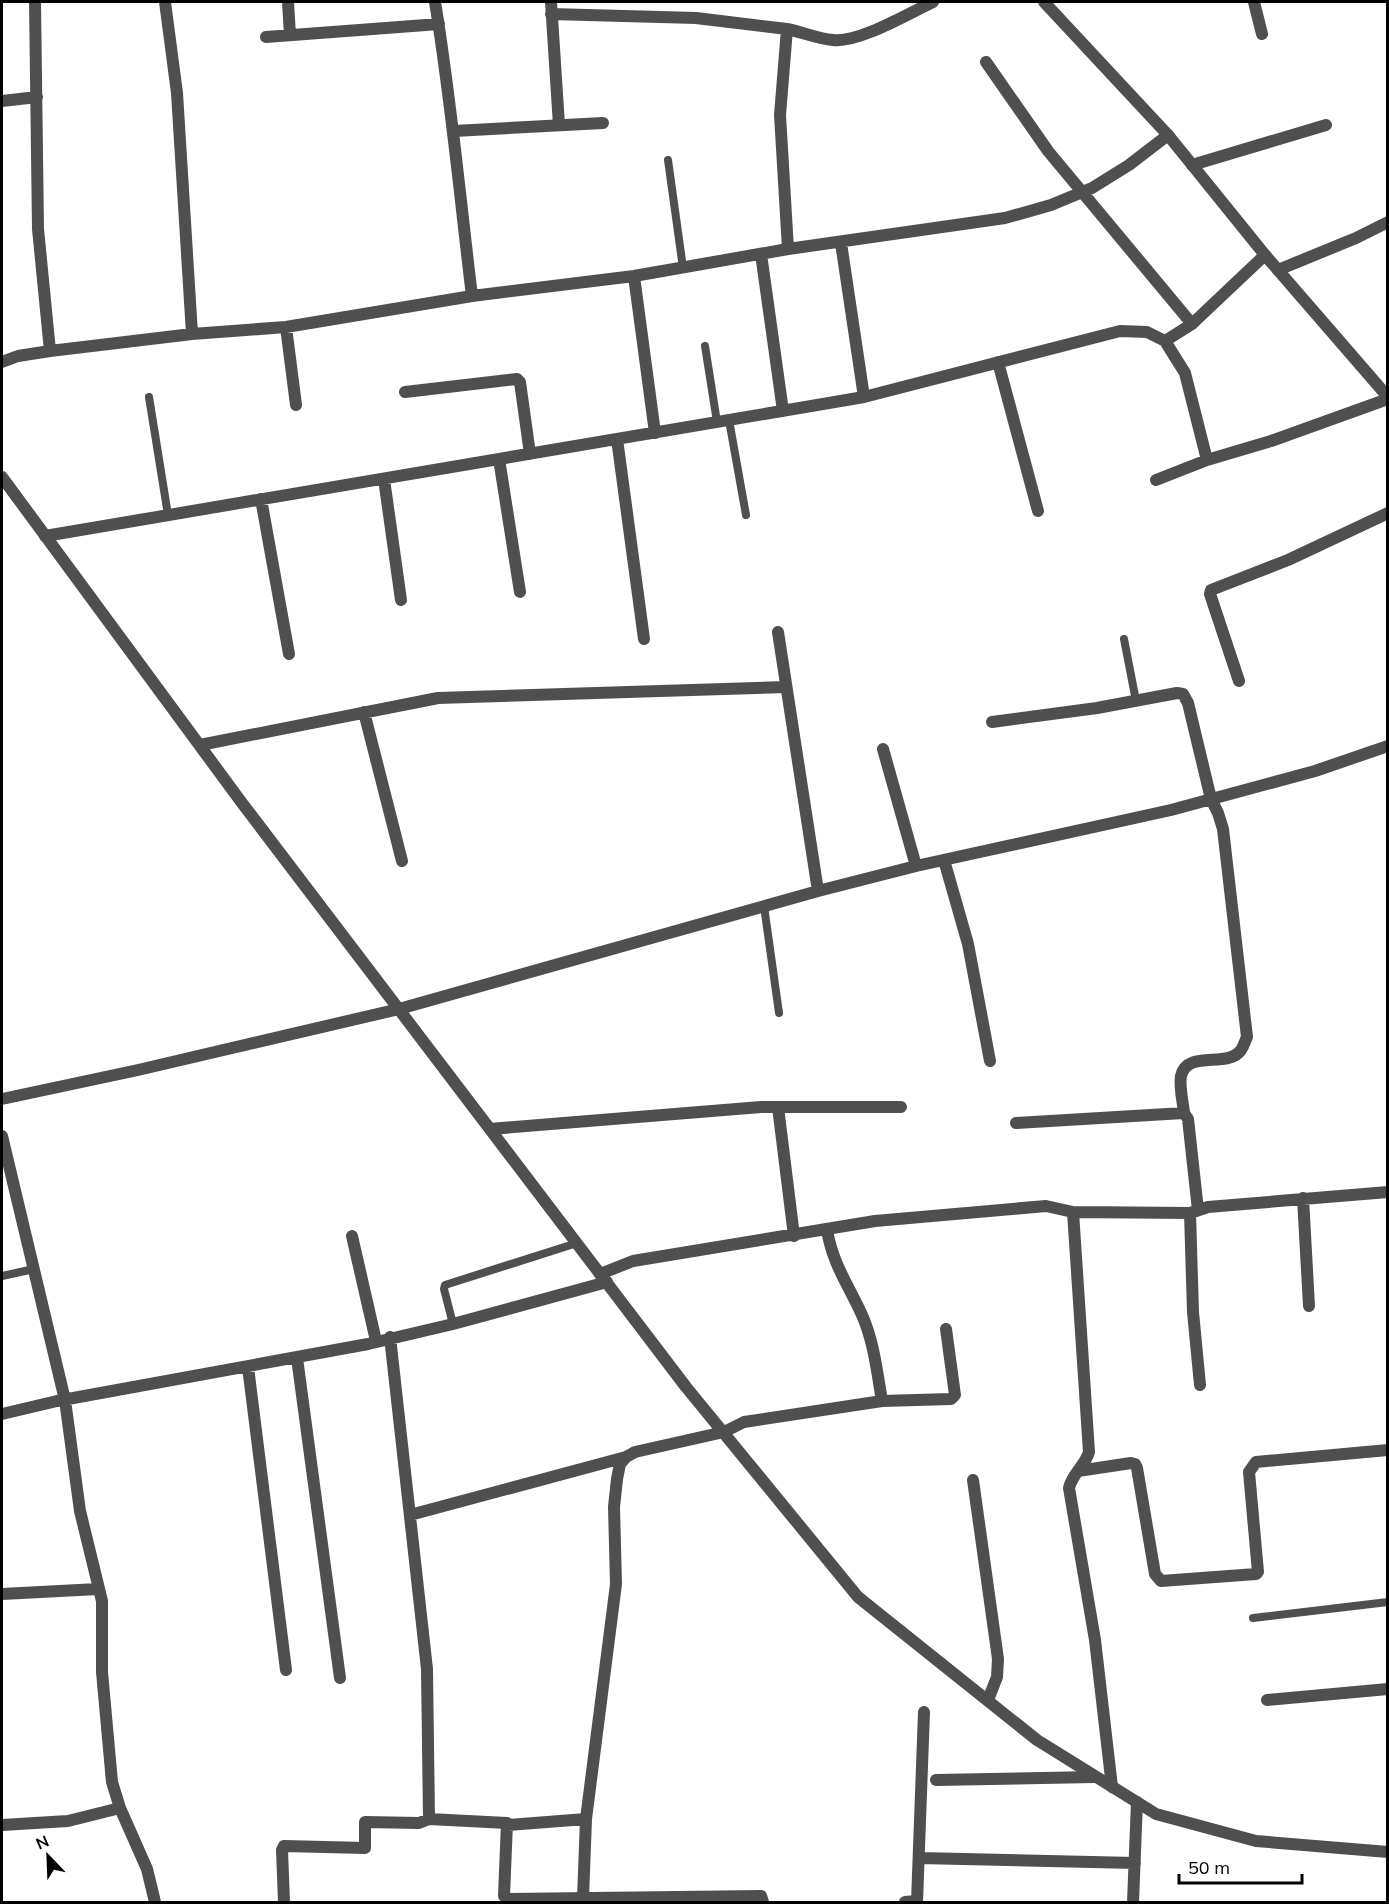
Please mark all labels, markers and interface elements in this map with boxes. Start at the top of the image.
north arrow [18,1826,78,1886]
text: N [33,1831,52,1854]
scale bar [1179,1847,1302,1885]
text: 50 m [1188,1856,1230,1879]

